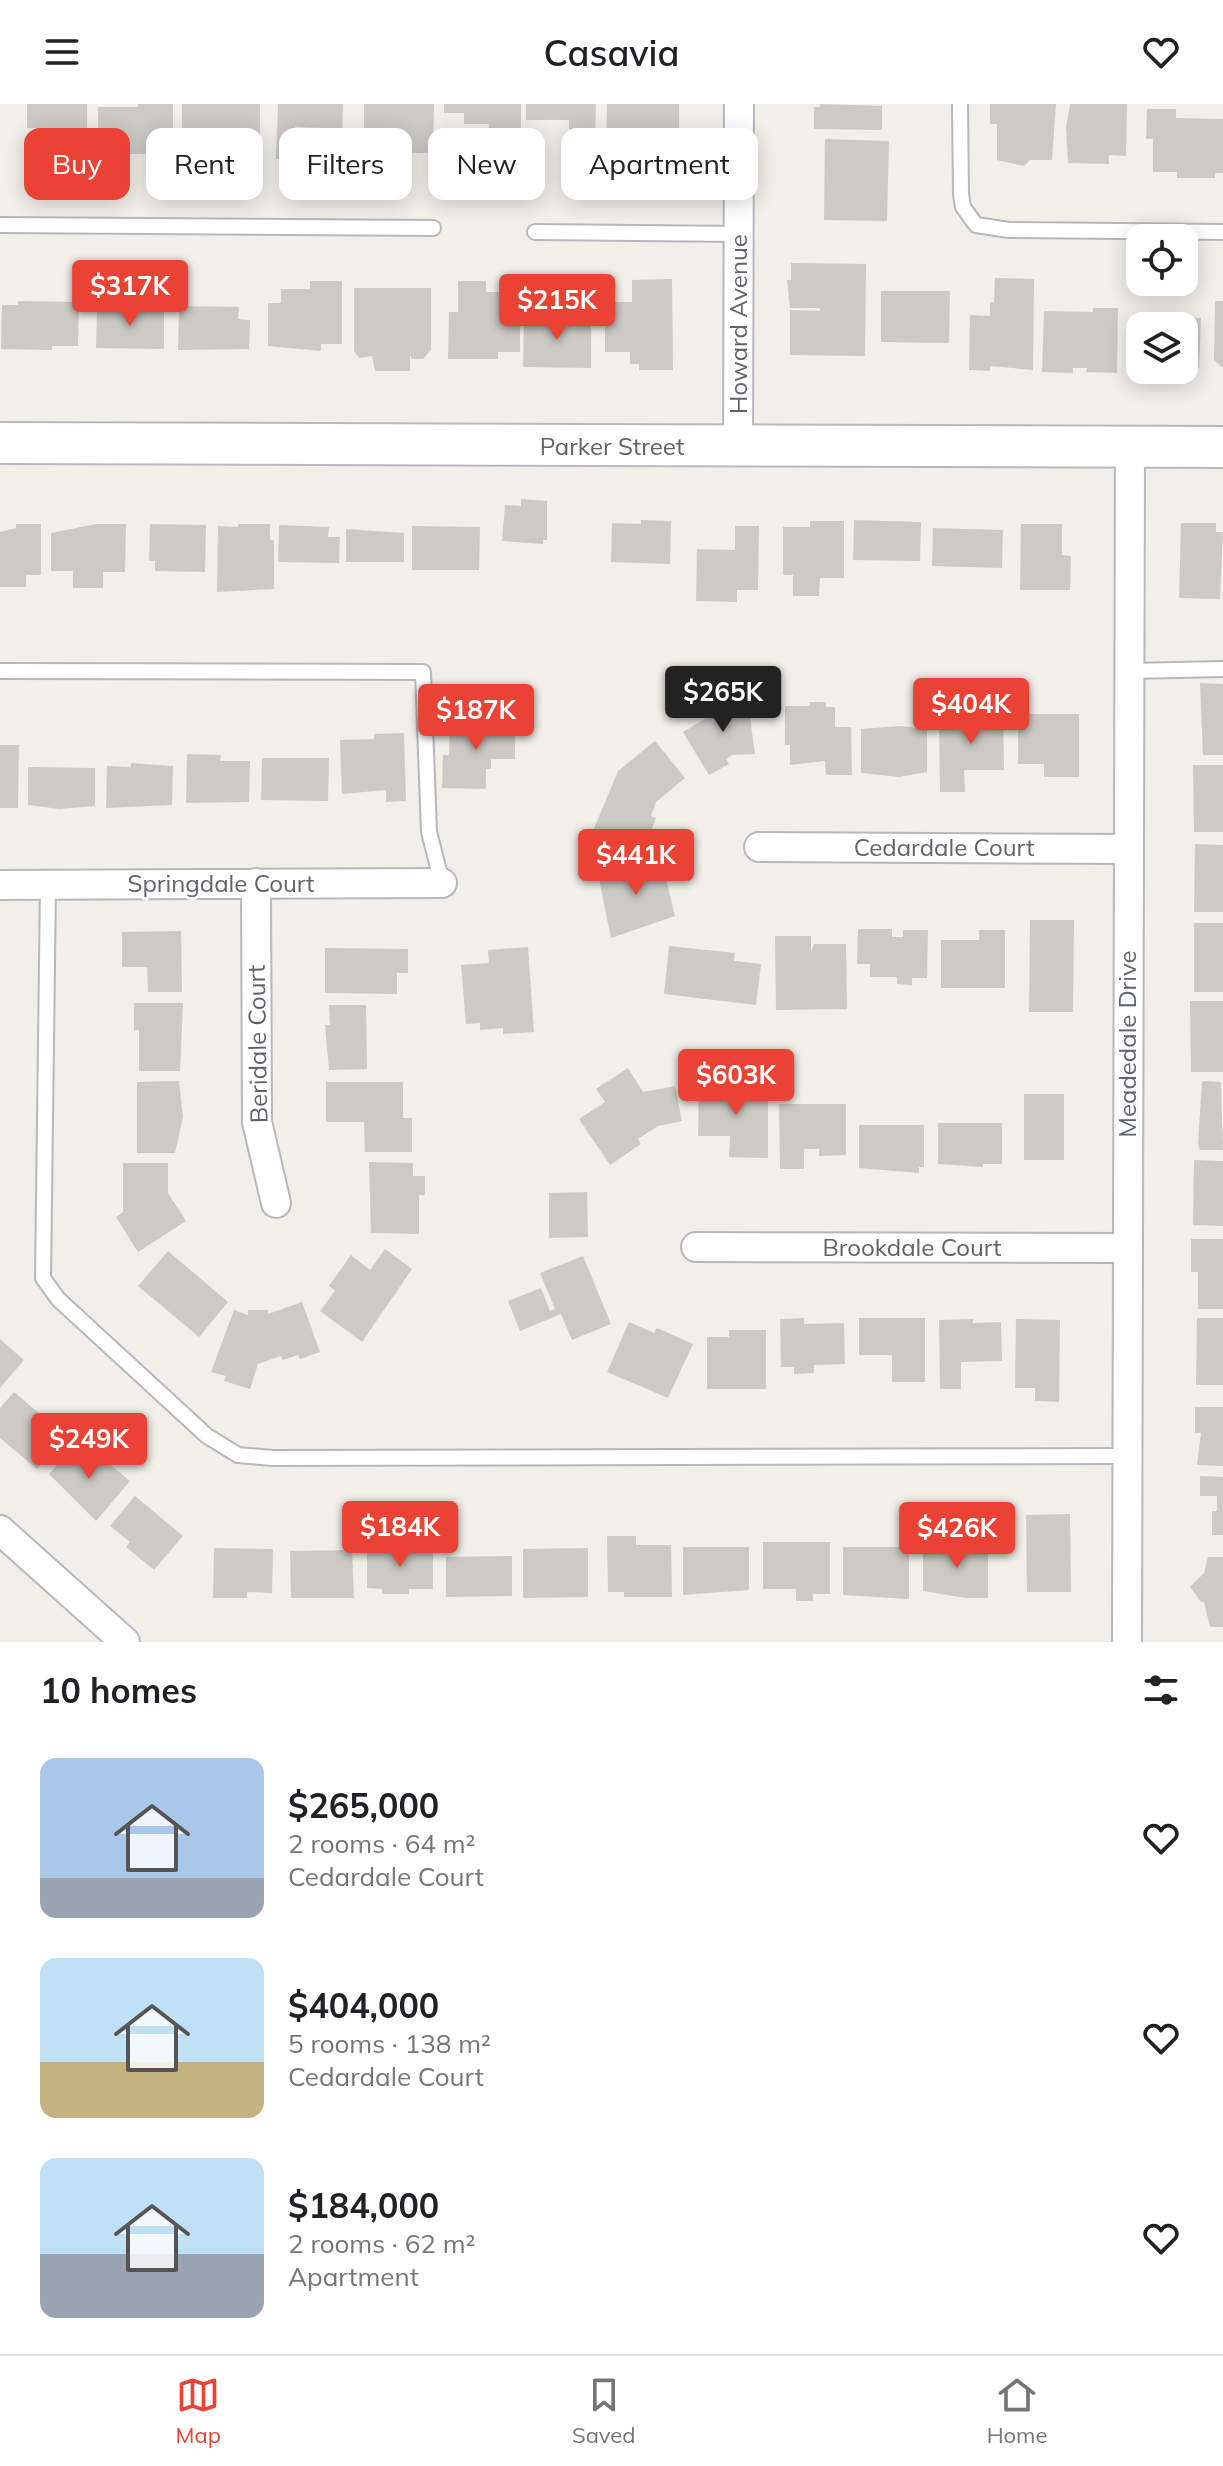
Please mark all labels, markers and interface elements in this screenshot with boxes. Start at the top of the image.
icon: menu [40,30,84,74]
text: Casavia [544,30,679,75]
icon: heart [1139,30,1183,74]
chip: Buy [24,128,130,200]
chip: Rent [146,128,263,200]
chip: Filters [279,128,412,200]
chip: New [428,128,545,200]
chip: Apartment [561,128,758,200]
map controls [1126,224,1198,384]
button: locate [1126,224,1198,296]
street label: Howard Avenue [723,234,753,414]
pin: $317K [74,260,186,328]
text: $317K [90,269,170,302]
pin: $215K [501,274,613,342]
text: $215K [517,283,597,316]
button: layers [1126,312,1198,384]
street label: Parker Street [540,431,684,461]
pin: $265K [667,666,779,734]
text: $265K [683,675,763,708]
pin: $404K [915,678,1027,746]
pin: $187K [420,684,532,752]
text: $404K [931,687,1011,720]
text: $187K [436,693,516,726]
pin: $441K [580,829,692,897]
street label: Cedardale Court [854,832,1034,862]
text: $441K [596,838,676,871]
street label: Springdale Court [127,868,315,898]
street label: Meadedale Drive [1112,950,1142,1138]
street label: Beridale Court [241,965,273,1124]
pin: $603K [680,1049,792,1117]
text: $603K [696,1058,776,1091]
street label: Brookdale Court [822,1232,1002,1262]
pin: $249K [33,1413,145,1481]
text: $249K [49,1422,129,1455]
pin: $184K [344,1501,456,1569]
pin: $426K [901,1502,1013,1570]
text: $184K [360,1510,440,1543]
text: $426K [917,1511,997,1544]
icon: filters [1139,1668,1183,1712]
text: 10 homes [40,1669,197,1712]
text: $265,000 [288,1784,439,1827]
icon: home [104,1790,200,1886]
icon: heart [1139,1816,1183,1860]
text: 2 rooms · 64 m² [288,1827,475,1860]
text: Cedardale Court [288,1860,484,1893]
text: $404,000 [288,1984,439,2027]
icon: home [104,1990,200,2086]
icon: heart [1139,2016,1183,2060]
text: 5 rooms · 138 m² [288,2027,491,2060]
text: Cedardale Court [288,2060,484,2093]
text: $184,000 [288,2184,439,2227]
icon: home [104,2190,200,2286]
icon: heart [1139,2216,1183,2260]
text: 2 rooms · 62 m² [288,2227,475,2260]
text: Apartment [288,2260,419,2293]
tab: Map [176,2373,221,2449]
tab: Saved [572,2373,636,2449]
tab: Home [987,2373,1047,2449]

